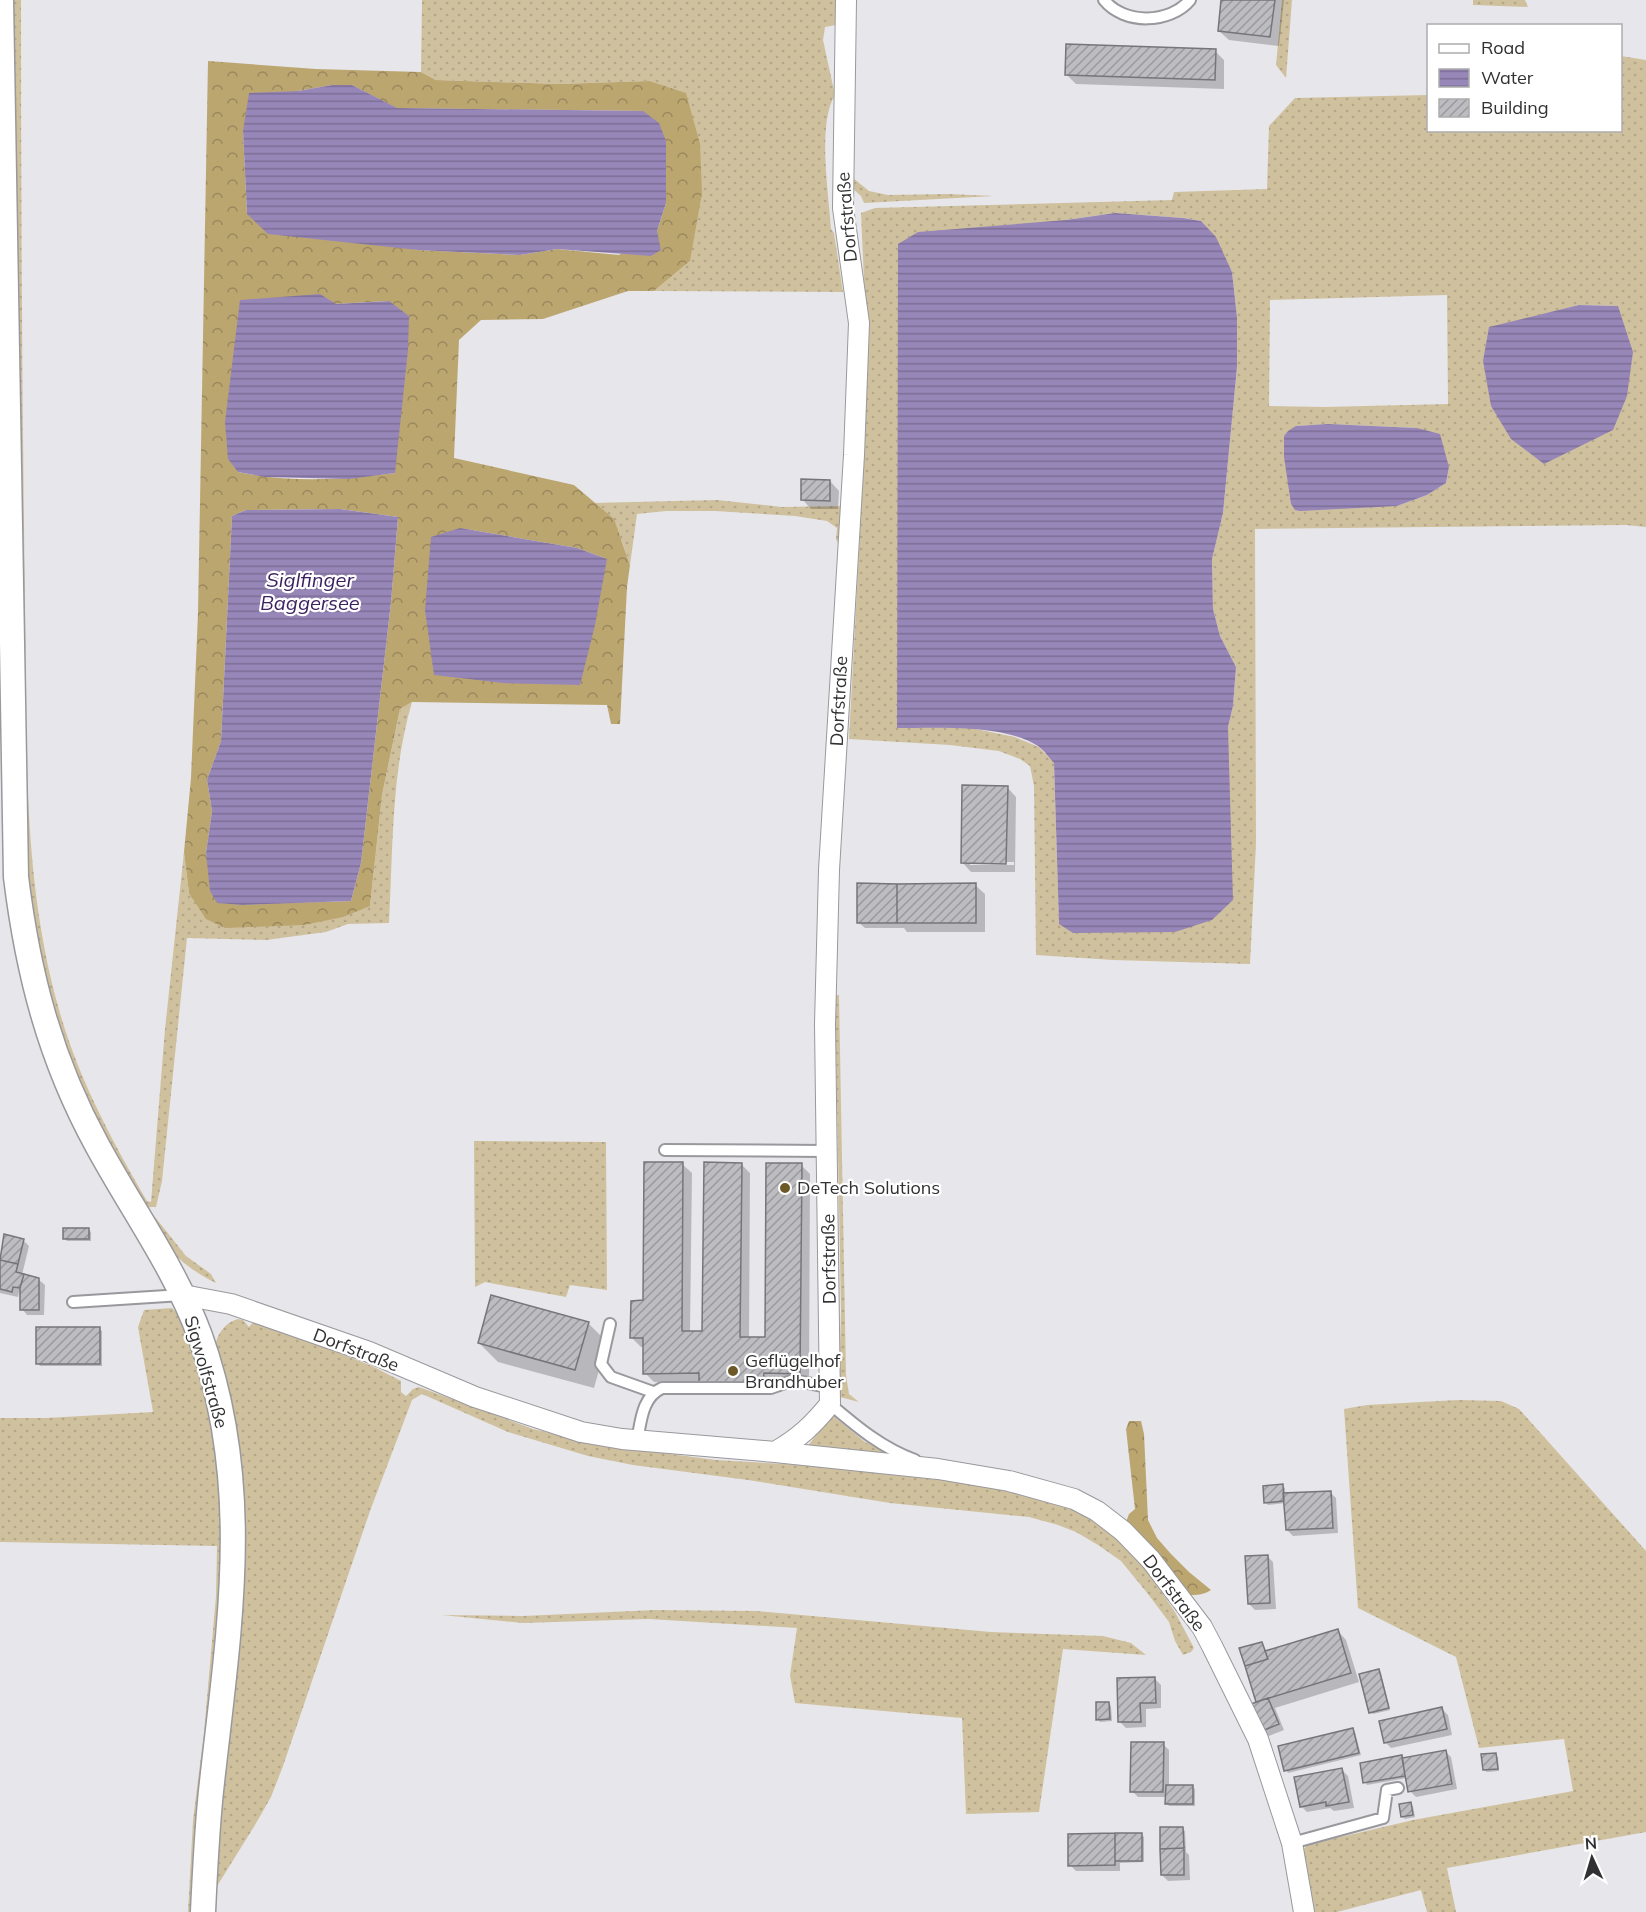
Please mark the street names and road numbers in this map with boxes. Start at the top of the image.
street label: Dorfstraße [831,171,862,263]
street label: Dorfstraße [825,655,852,747]
street label: Dorfstraße [816,1214,841,1304]
street label: Sigwolfstraße [179,1313,234,1431]
street label: Dorfstraße [310,1323,402,1376]
street label: Dorfstraße [1138,1550,1211,1636]

